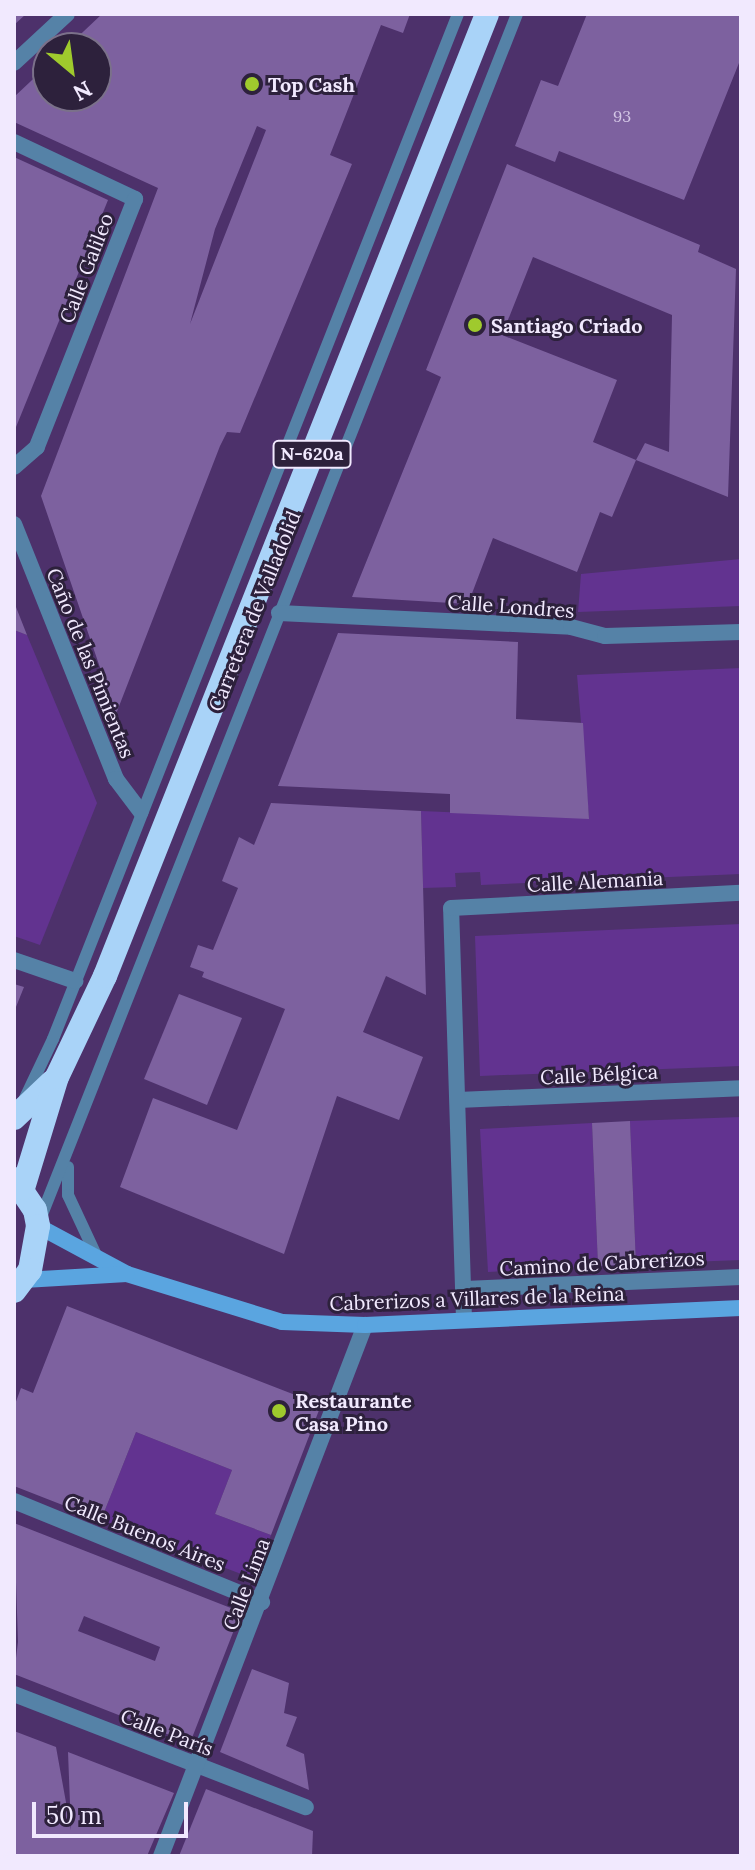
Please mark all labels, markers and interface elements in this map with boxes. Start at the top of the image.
north arrow [32,32,112,112]
place label: Top Cash [268,72,355,96]
text: N [68,75,97,108]
marker: Top Cash [243,75,261,93]
house number: 93 [613,106,631,126]
street label: Calle Galileo [54,210,118,326]
place label: Santiago Criado [491,313,643,337]
marker: Santiago Criado [466,316,484,334]
road number: N-620a [272,440,352,468]
street label: Carretera de Valladolid [203,507,305,715]
street label: Caño de las Pimientas [42,564,140,762]
street label: Calle Londres [447,590,575,622]
street label: Calle Alemania [526,865,664,897]
street label: Calle Bélgica [539,1059,659,1089]
street label: Camino de Cabrerizos [499,1246,705,1280]
street label: Cabrerizos a Villares de la Reina [329,1281,625,1315]
place label: Restaurante Casa Pino [295,1388,412,1435]
marker: Restaurante Casa Pino [270,1402,288,1420]
street label: Calle Buenos Aires [61,1490,229,1576]
street label: Calle Lima [217,1535,275,1633]
street label: Calle París [117,1703,217,1761]
scale bar [36,1786,192,1836]
text: 50 m [46,1800,102,1831]

